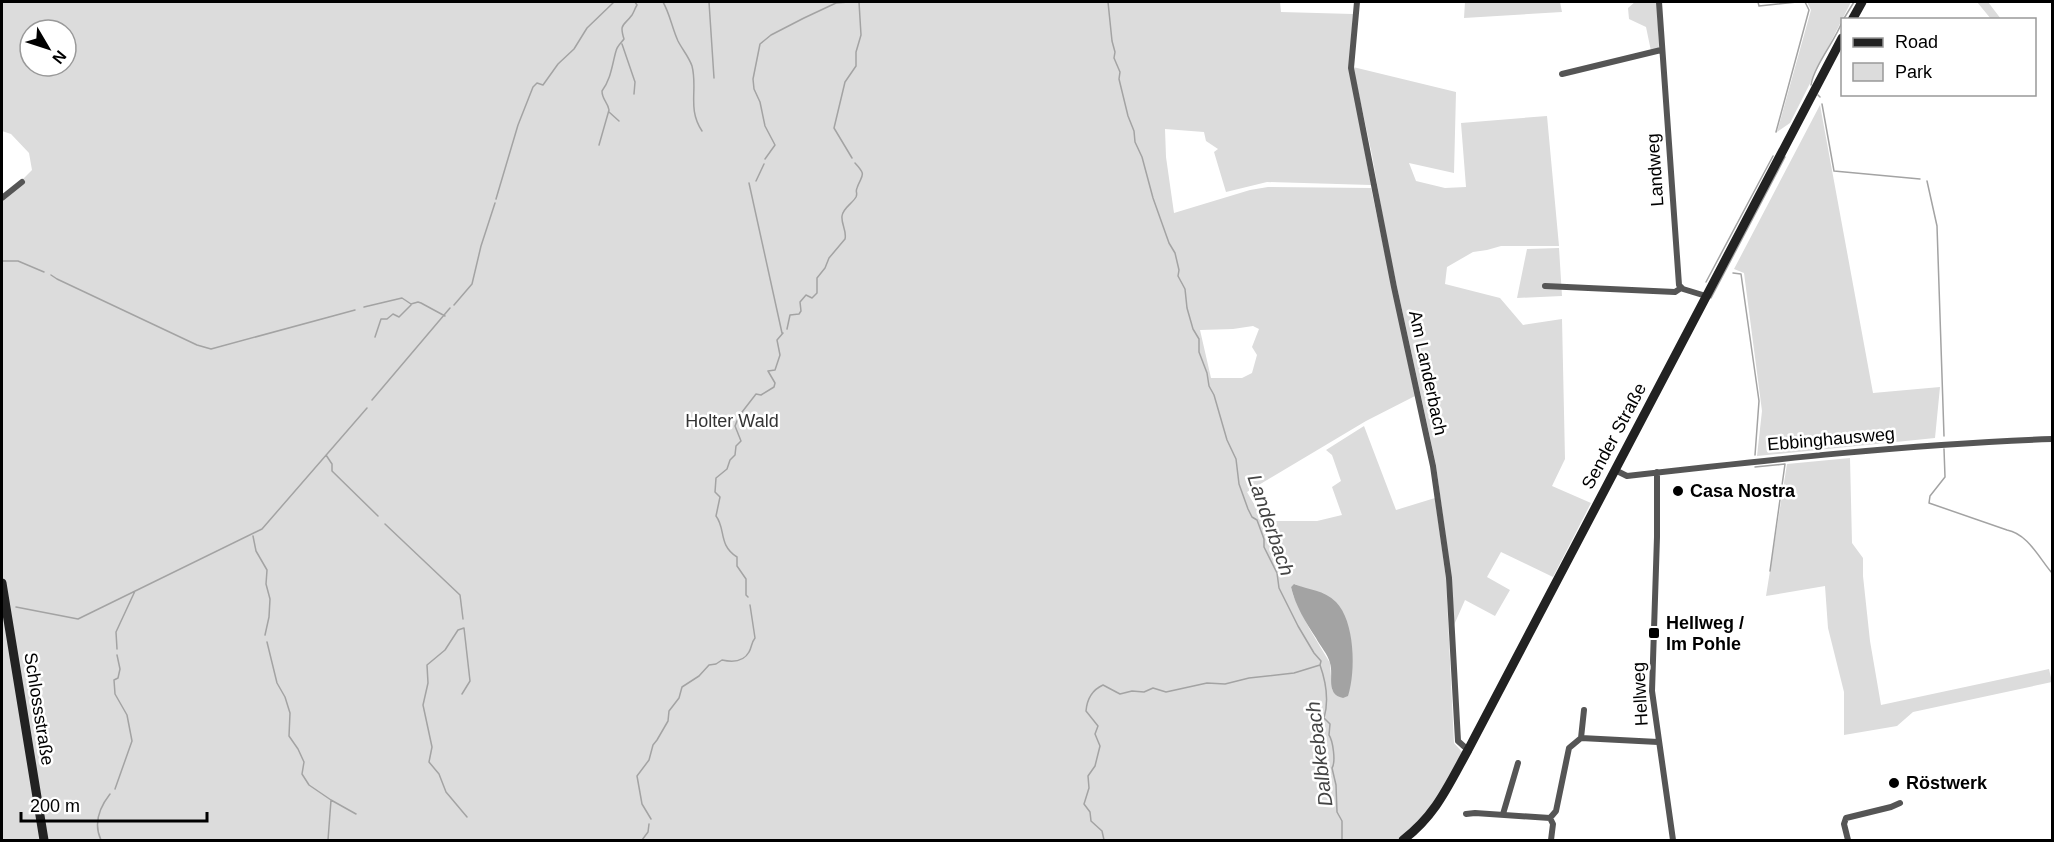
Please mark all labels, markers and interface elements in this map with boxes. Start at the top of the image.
north arrow [18,18,78,78]
legend [1841,18,2036,96]
text: Road [1895,32,1938,52]
text: N [49,47,70,67]
text: Park [1895,62,1933,82]
street label: Landweg [1642,133,1668,207]
street label: Am Landerbach [1405,309,1451,437]
street label: Sender Straße [1578,380,1650,492]
park label: Holter Wald [685,411,779,431]
street label: Ebbinghausweg [1766,423,1896,455]
water label: Landerbach [1243,471,1299,579]
place label: Casa Nostra [1690,481,1796,501]
marker: Casa Nostra [1671,484,1685,498]
place label: Hellweg / Im Pohle [1666,613,1744,654]
marker: Hellweg / Im Pohle [1647,626,1661,640]
street label: Schlossstraße [20,651,58,767]
street label: Hellweg [1628,662,1652,726]
water label: Dalbkebach [1302,700,1336,808]
place label: Röstwerk [1906,773,1988,793]
marker: Röstwerk [1887,776,1901,790]
scale bar [21,785,207,823]
text: 200 m [30,796,80,816]

